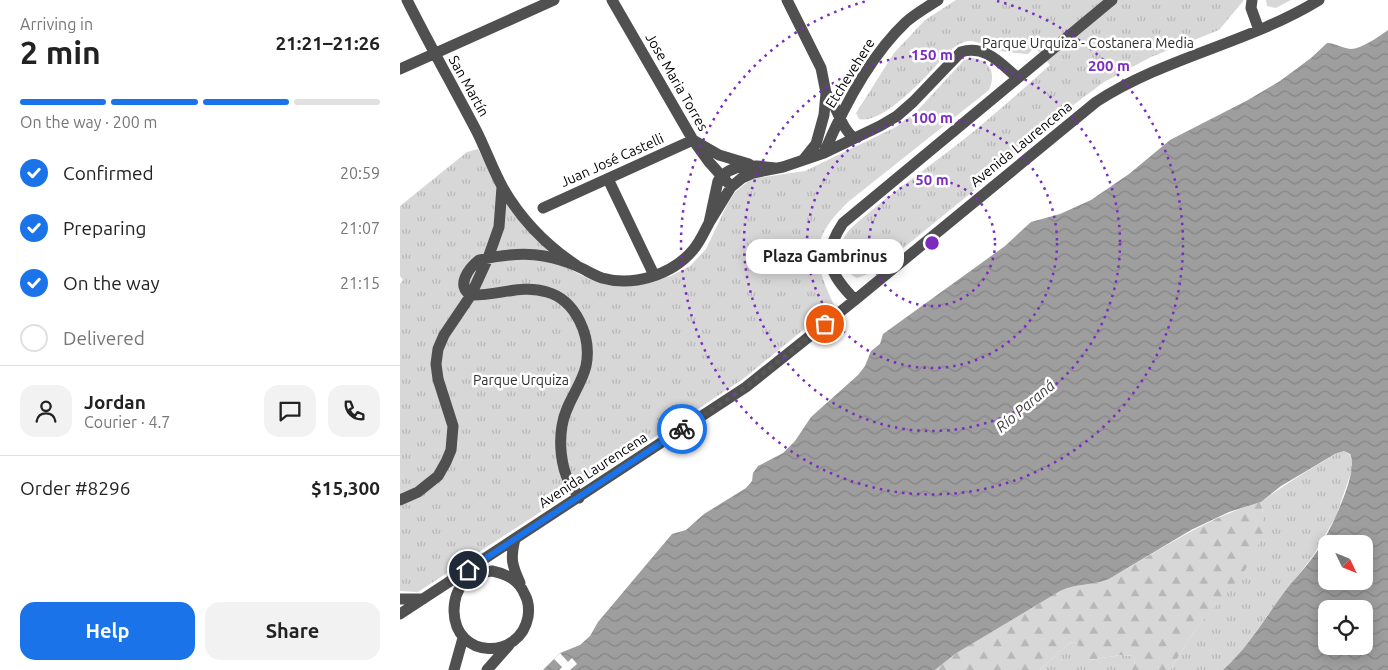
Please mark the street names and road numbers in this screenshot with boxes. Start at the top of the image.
street label: Jose Maria Torres [643,30,711,134]
street label: Etchevehere [822,35,878,111]
street label: San Martín [446,53,492,119]
street label: Avenida Laurencena [967,98,1075,190]
street label: Juan José Castelli [558,130,666,190]
street label: Avenida Laurencena [536,429,650,511]

